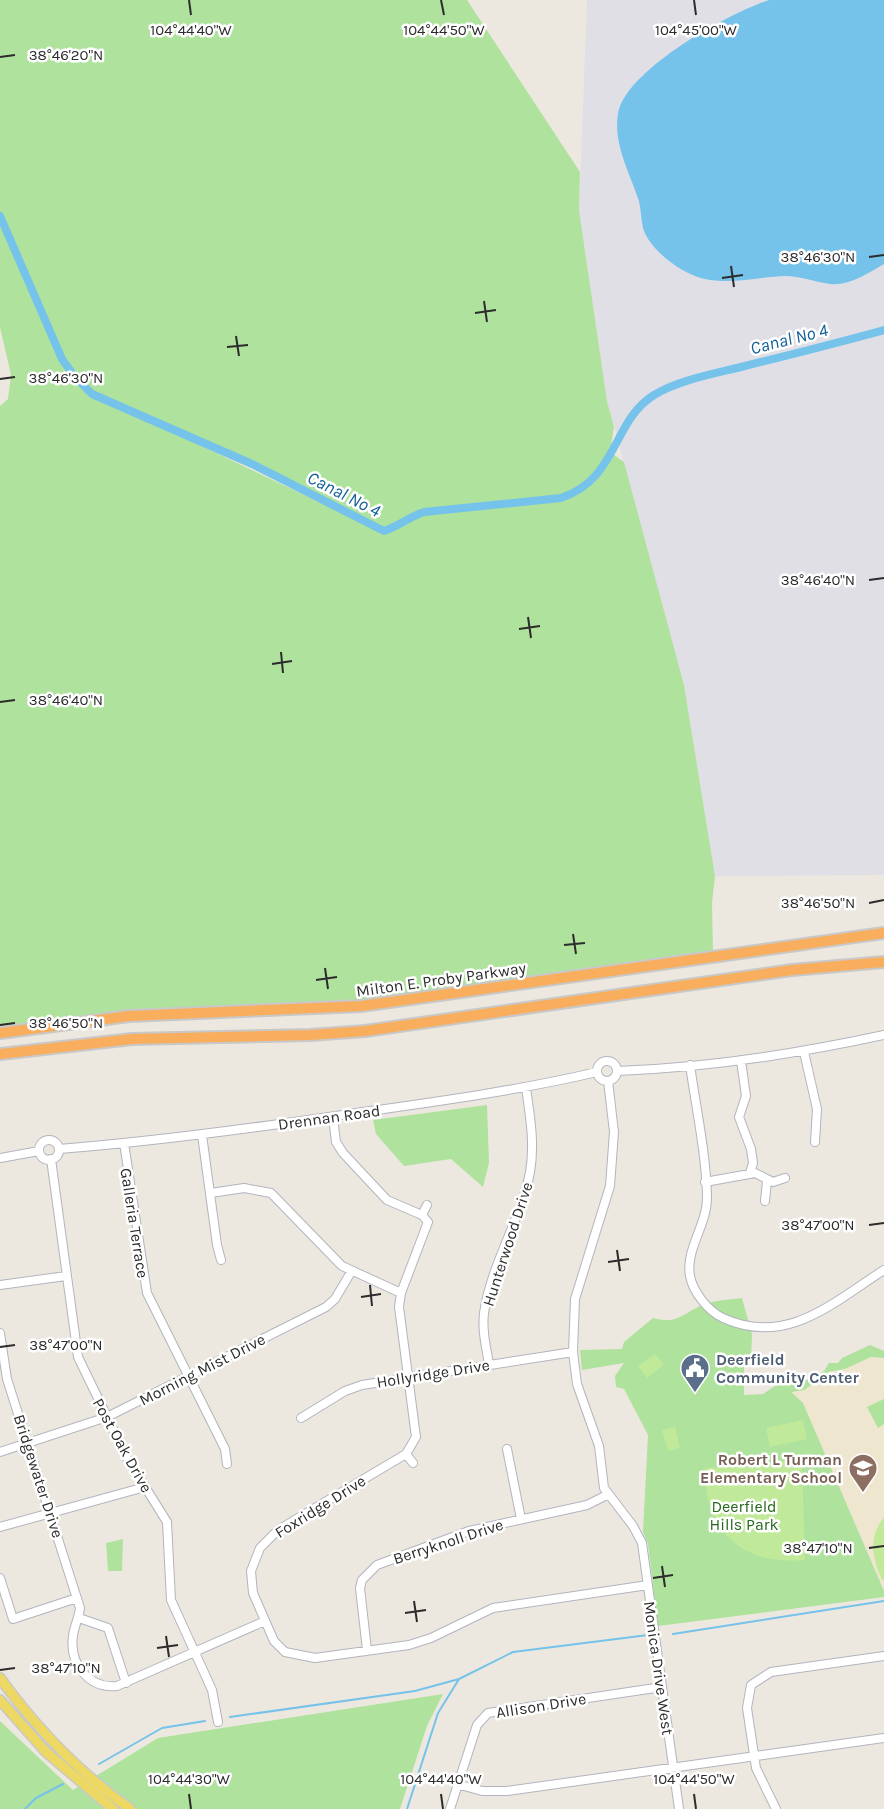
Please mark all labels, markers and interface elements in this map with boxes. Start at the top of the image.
text: 104°44'40"W [150,21,232,39]
text: 104°44'50"W [403,21,485,39]
text: 104°45'00"W [655,21,738,39]
text: 38°46'20"N [29,46,103,64]
text: 38°46'30"N [781,248,855,266]
water label: Canal No 4 [748,319,831,359]
text: 38°46'30"N [29,369,103,387]
water label: Canal No 4 [304,466,385,522]
text: 38°46'40"N [781,571,855,589]
text: 38°46'40"N [29,691,103,709]
text: 38°46'50"N [781,894,855,912]
street label: Milton E. Proby Parkway [355,958,528,1001]
text: 38°46'50"N [29,1014,103,1032]
street label: Drennan Road [277,1101,381,1134]
street label: Galleria Terrace [116,1167,153,1280]
street label: Hunterwood Drive [478,1179,537,1309]
text: 38°47'00"N [781,1216,855,1234]
street label: Morning Mist Drive [136,1329,268,1409]
text: 38°47'00"N [29,1336,103,1354]
place label: Deerfield Community Center [716,1350,860,1387]
public building icon: Deerfield Community Center [679,1352,711,1394]
street label: Hollyridge Drive [375,1355,491,1392]
street label: Post Oak Drive [89,1395,156,1496]
street label: Bridgewater Drive [10,1412,67,1540]
place label: Robert L Turman Elementary School [700,1450,842,1487]
school or university icon: Robert L Turman Elementary School [847,1452,879,1494]
street label: Foxridge Drive [271,1471,369,1542]
park label: Deerfield Hills Park [709,1497,779,1534]
street label: Berryknoll Drive [391,1515,506,1568]
text: 38°47'10"N [783,1539,853,1557]
street label: Monica Drive West [640,1600,677,1736]
text: 38°47'10"N [31,1659,101,1677]
street label: Allison Drive [495,1689,587,1722]
text: 104°44'30"W [148,1770,231,1788]
text: 104°44'40"W [400,1770,482,1788]
text: 104°44'50"W [653,1770,735,1788]

